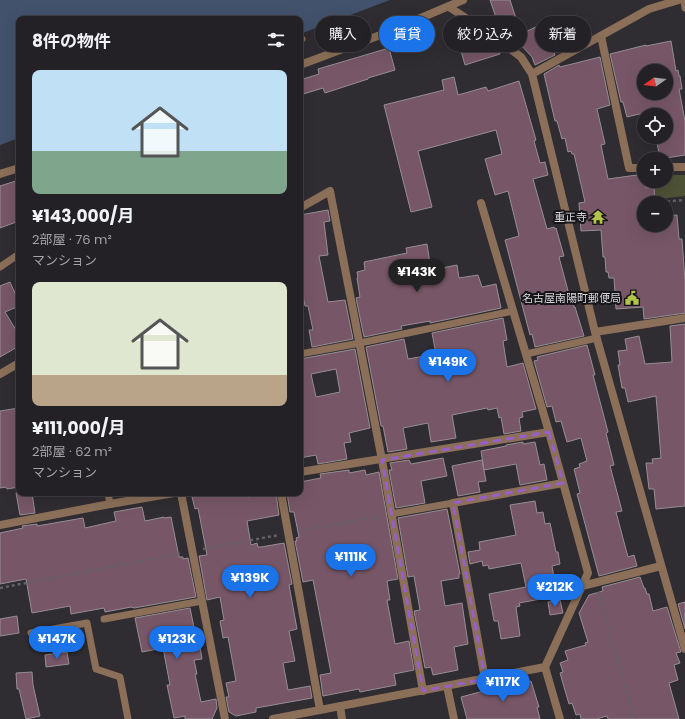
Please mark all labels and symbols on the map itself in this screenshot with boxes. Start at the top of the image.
north arrow [637,64,673,100]
place label: 重正寺 [554,209,587,225]
temple icon: 重正寺 [590,209,606,225]
pin: ¥143K [389,259,445,293]
place label: 名古屋南陽町郵便局 [522,290,621,306]
public building icon: 名古屋南陽町郵便局 [624,290,640,306]
pin: ¥149K [420,349,476,383]
pin: ¥111K [323,544,379,578]
pin: ¥139K [222,565,278,599]
pin: ¥212K [527,574,583,608]
pin: ¥147K [29,626,85,660]
pin: ¥123K [149,626,205,660]
pin: ¥117K [475,669,531,703]

